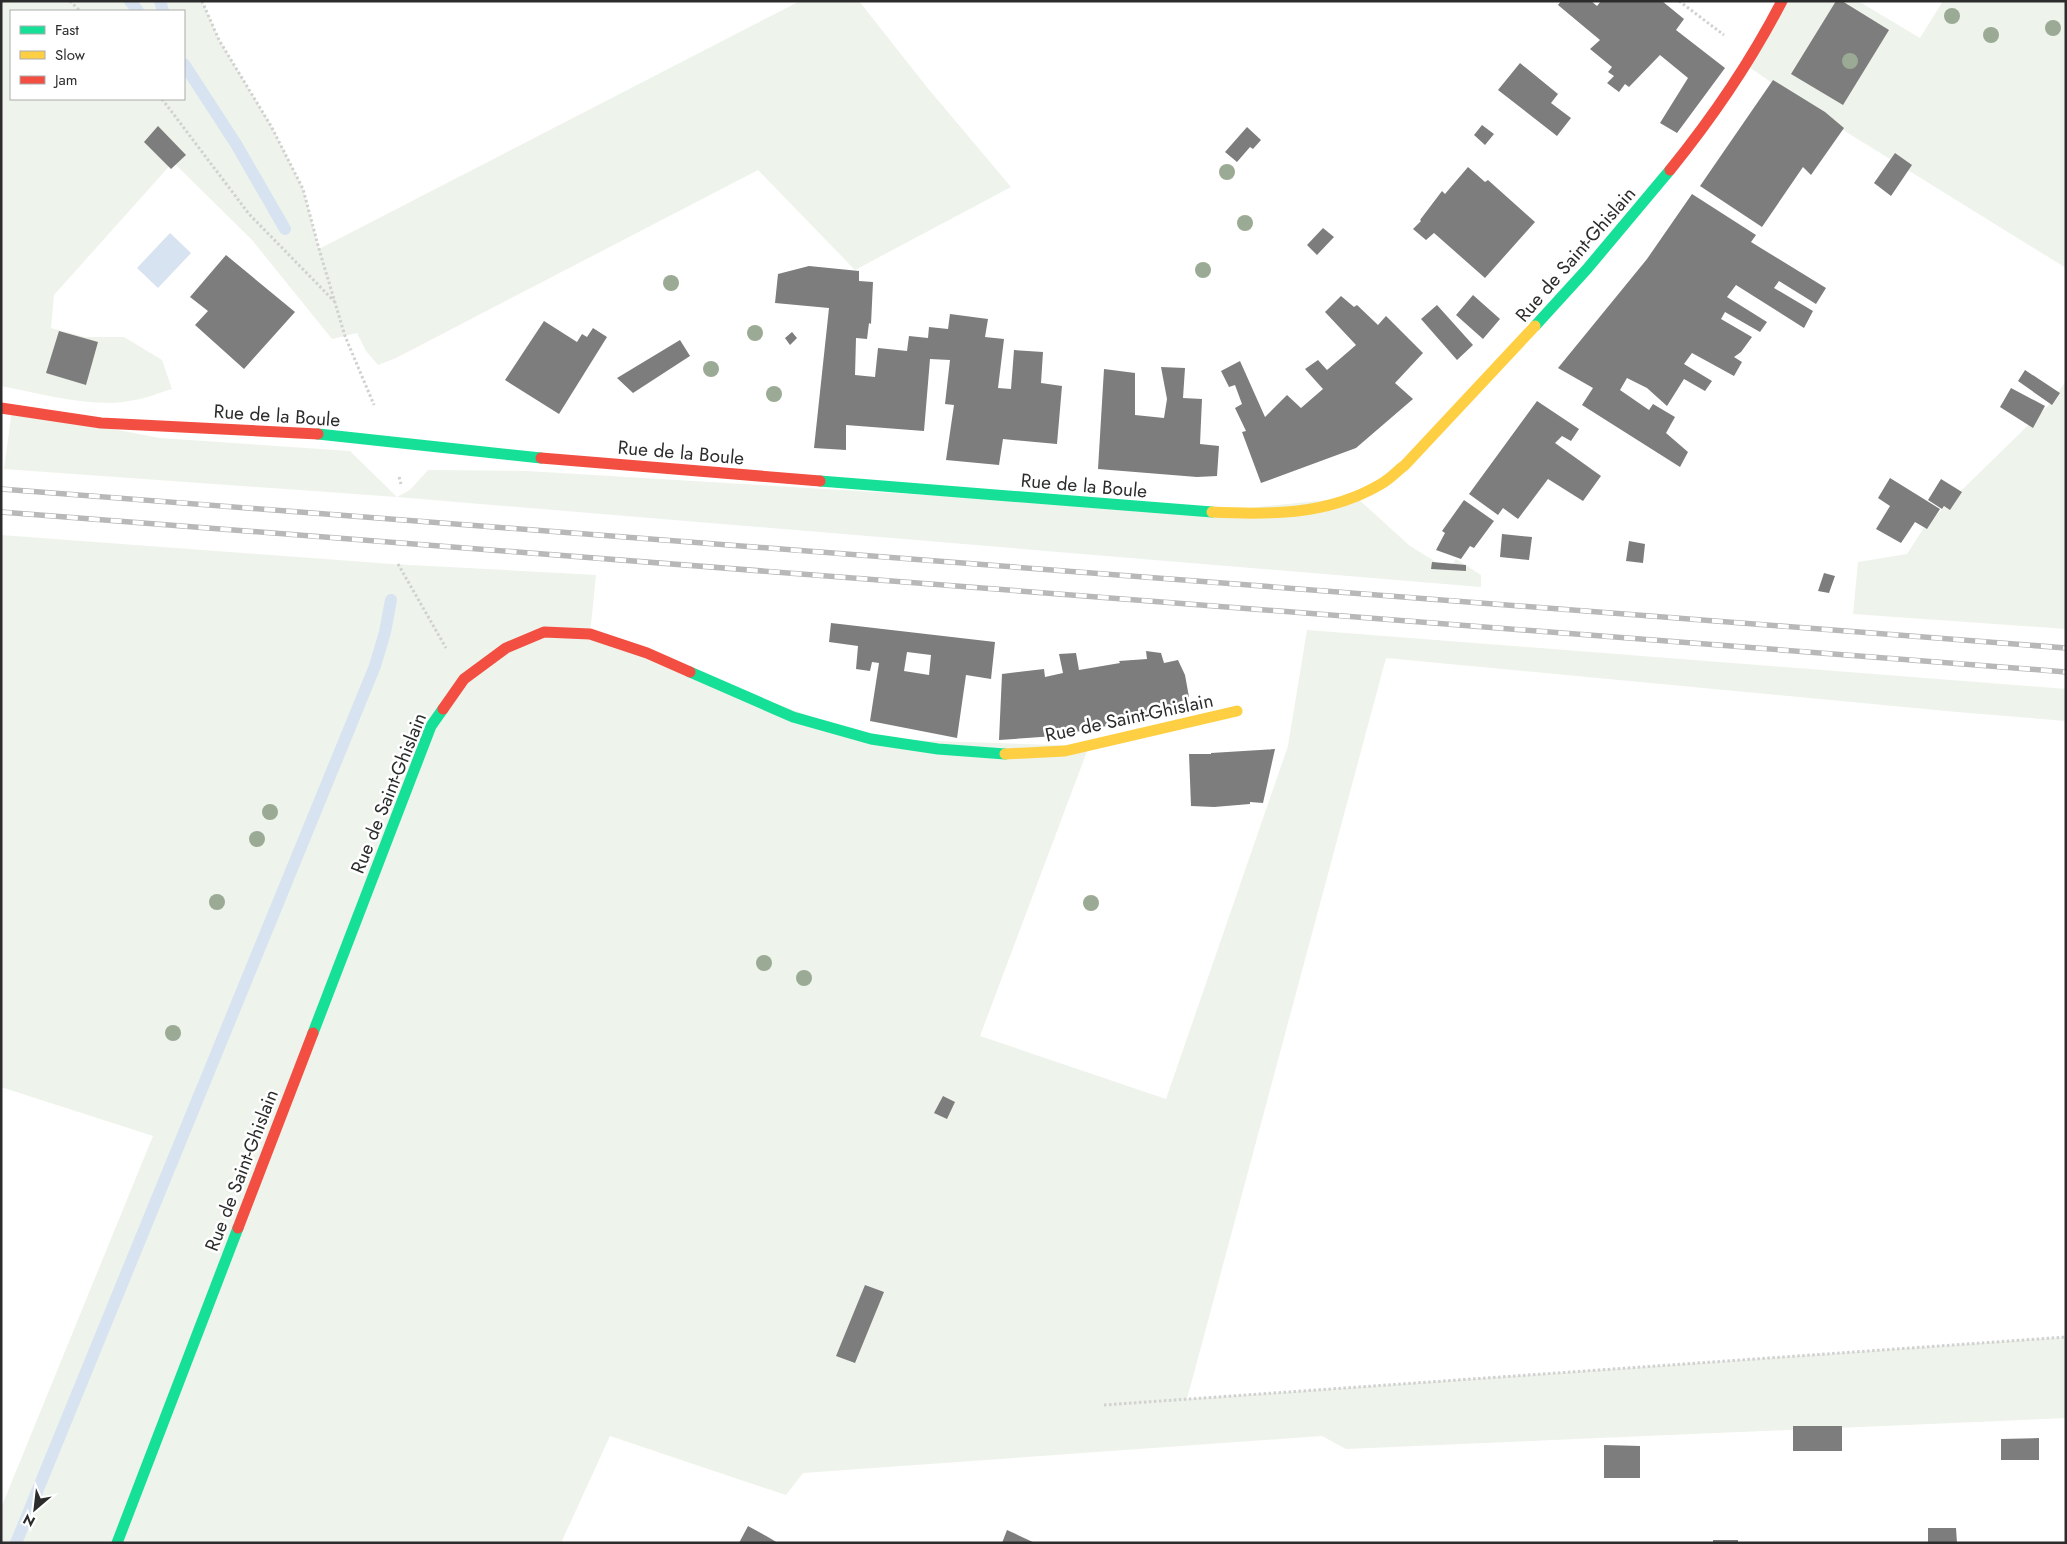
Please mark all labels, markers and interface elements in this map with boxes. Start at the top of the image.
legend [10,10,185,100]
text: Fast [55,19,79,41]
text: Slow [55,44,86,66]
text: Jam [53,69,78,91]
street label: Rue de Saint-Ghislain [1509,181,1642,328]
street label: Rue de la Boule [213,398,341,433]
street label: Rue de la Boule [617,434,745,471]
street label: Rue de la Boule [1020,467,1148,504]
street label: Rue de Saint-Ghislain [1043,686,1216,748]
street label: Rue de Saint-Ghislain [344,709,433,878]
street label: Rue de Saint-Ghislain [198,1085,285,1255]
north arrow [10,1484,60,1534]
text: N [19,1509,39,1532]

